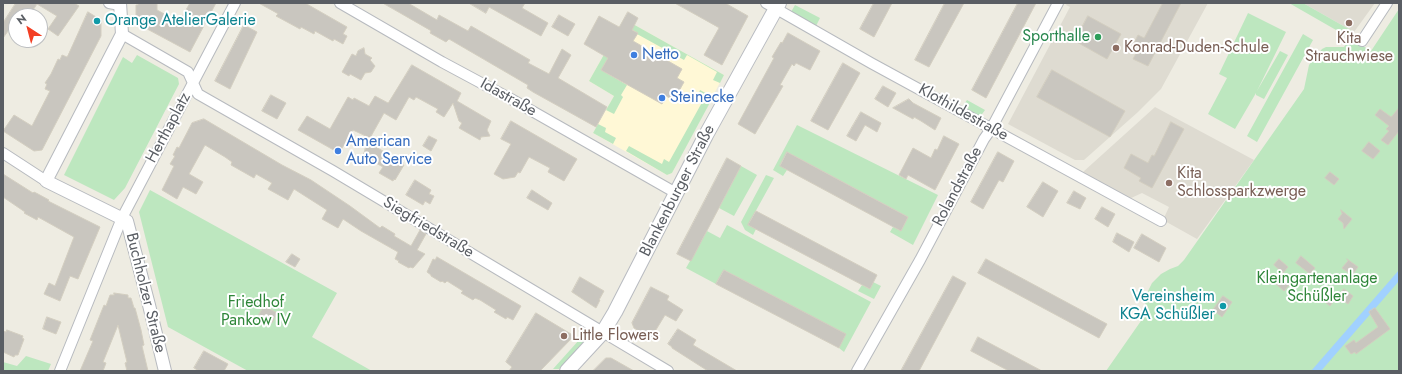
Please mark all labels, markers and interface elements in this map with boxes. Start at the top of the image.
north arrow [8,8,48,48]
text: N [13,10,30,28]
place label: Orange AtelierGalerie [105,11,256,31]
marker: Orange AtelierGalerie [92,16,102,26]
marker: Kita Strauchwiese [1344,18,1354,28]
place label: Sporthalle [1022,27,1090,47]
place label: Kita Strauchwiese [1305,29,1393,67]
marker: Sporthalle [1093,32,1103,42]
place label: Konrad-Duden-Schule [1124,38,1269,58]
marker: Konrad-Duden-Schule [1111,43,1121,53]
place label: Netto [642,45,679,65]
marker: Netto [629,50,639,60]
street label: Idastraße [476,75,540,121]
street label: Klothildestraße [915,80,1011,146]
place label: Steinecke [670,88,734,108]
street label: Herthaplatz [142,90,196,166]
marker: Steinecke [657,93,667,103]
street label: Blankenburger Straße [636,122,720,260]
place label: American Auto Service [346,132,432,170]
street label: Rolandstraße [929,144,987,230]
marker: American Auto Service [333,146,343,156]
place label: Kita Schlossparkzwerge [1177,164,1306,202]
marker: Kita Schlossparkzwerge [1164,178,1174,188]
street label: Siegfriedstraße [379,193,477,263]
street label: Buchholzer Straße [121,231,169,355]
park label: Kleingartenanlage Schüßler [1256,269,1378,307]
place label: Vereinsheim KGA Schüßler [1120,287,1215,325]
park label: Friedhof Pankow IV [221,293,291,331]
marker: Vereinsheim KGA Schüßler [1218,301,1228,311]
place label: Little Flowers [572,326,659,346]
marker: Little Flowers [559,331,569,341]

